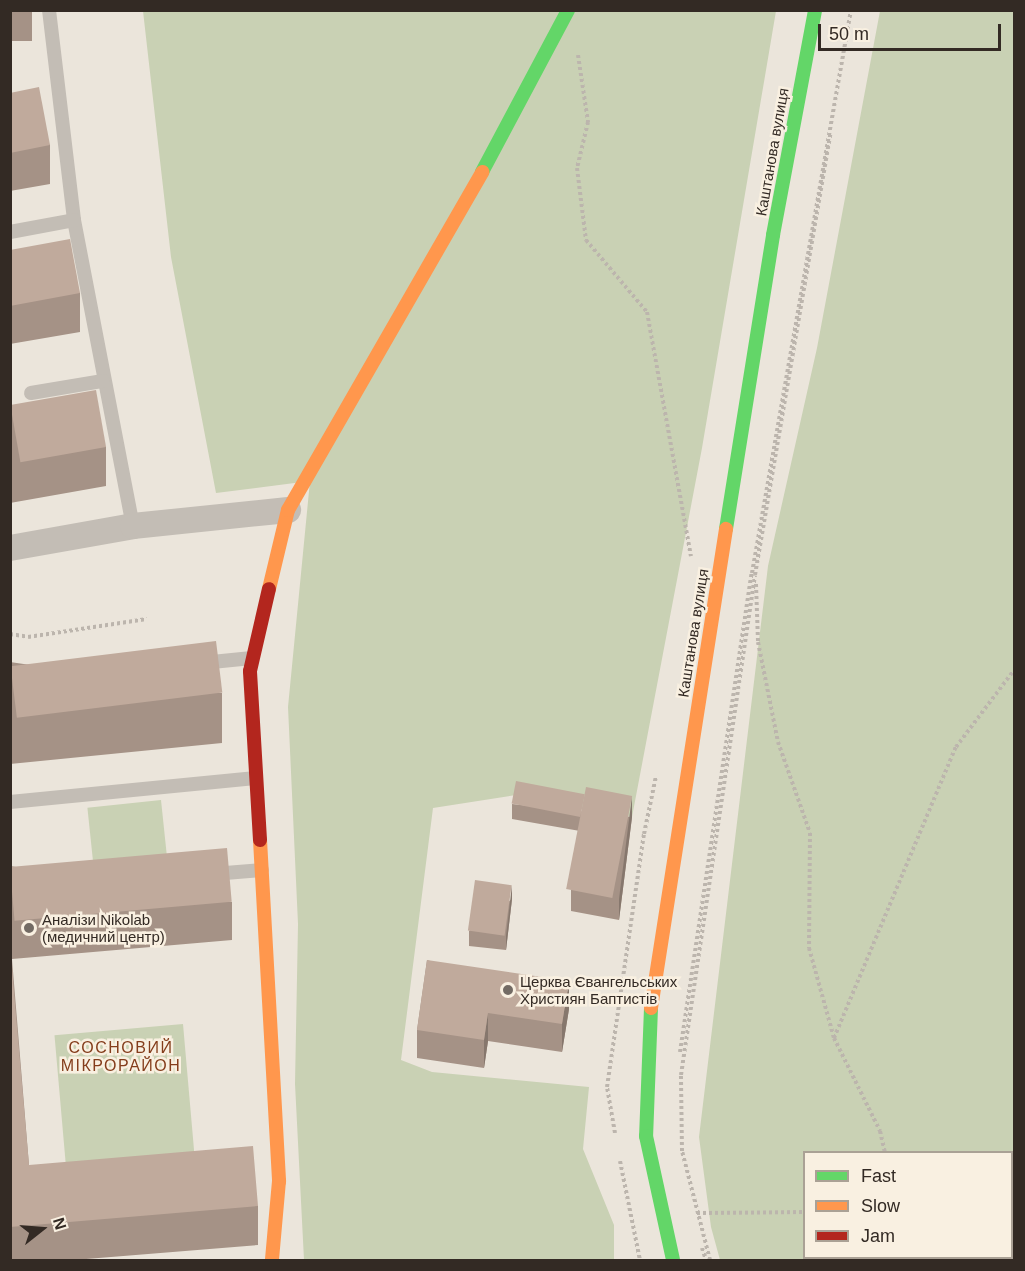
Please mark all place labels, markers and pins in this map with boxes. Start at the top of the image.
place label: Аналiзи Nikolab (медичний центр) [42,910,165,945]
marker: Аналiзи Nikolab (медичний центр) [20,919,38,937]
place label: Церква Євангельських Християн Баптистів [520,972,677,1007]
marker: Церква Євангельських Християн Баптистів [501,983,515,997]

